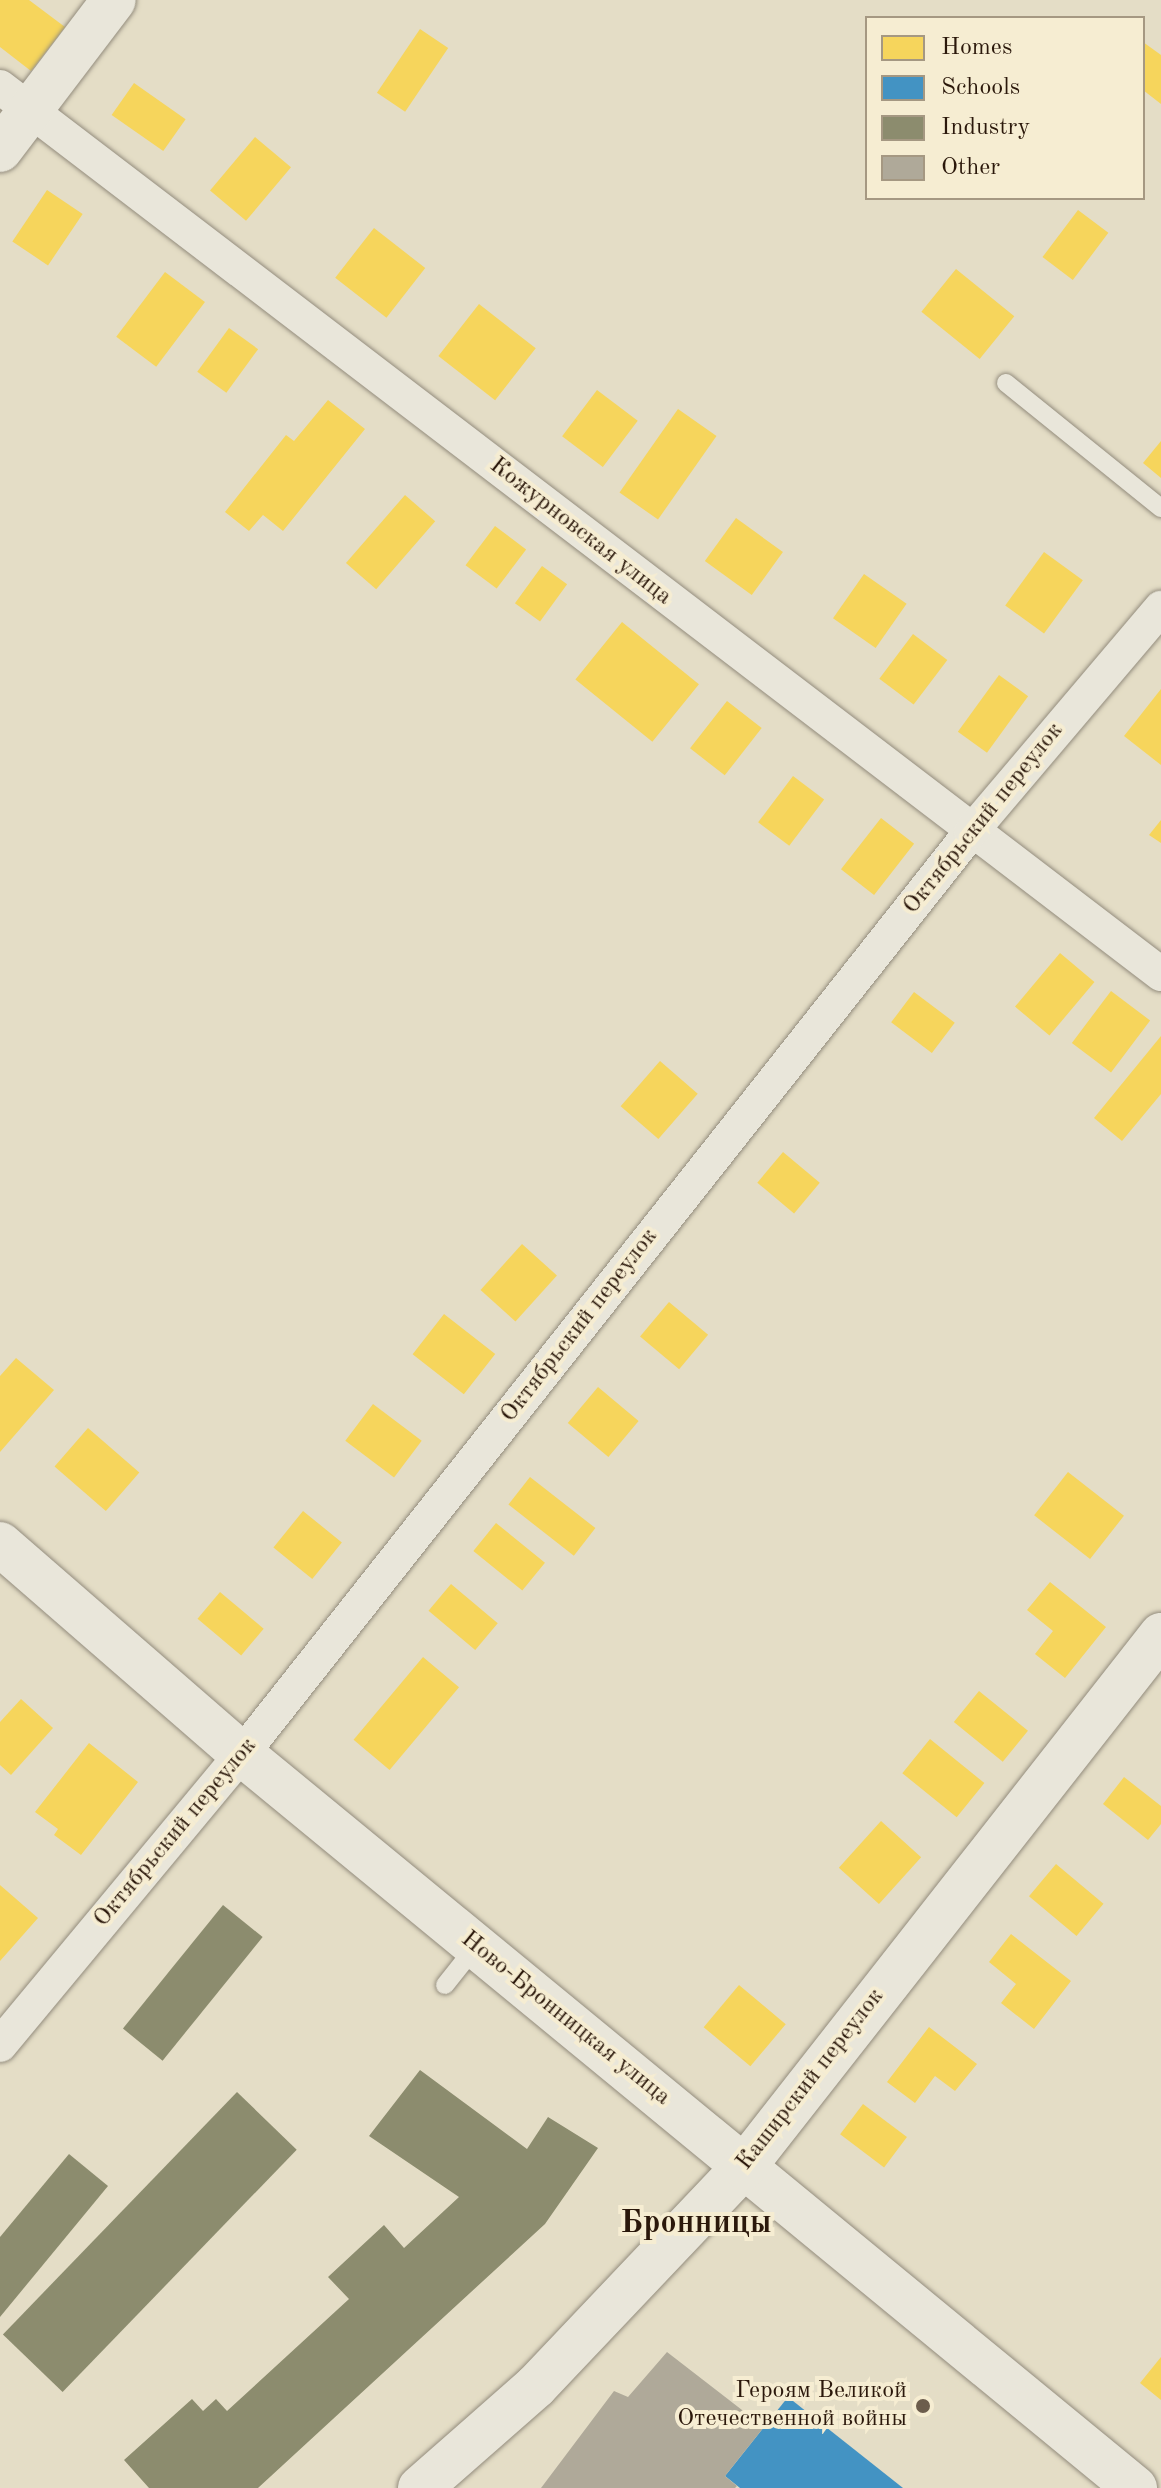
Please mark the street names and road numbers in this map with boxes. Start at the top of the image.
street label: Кожурновская улица [483,452,677,612]
street label: Октябрьский переулок [898,717,1070,921]
street label: Октябрьский переулок [495,1223,665,1429]
street label: Октябрьский переулок [88,1732,264,1934]
street label: Ново-Бронницкая улица [454,1926,676,2112]
street label: Каширский переулок [731,1983,891,2177]

